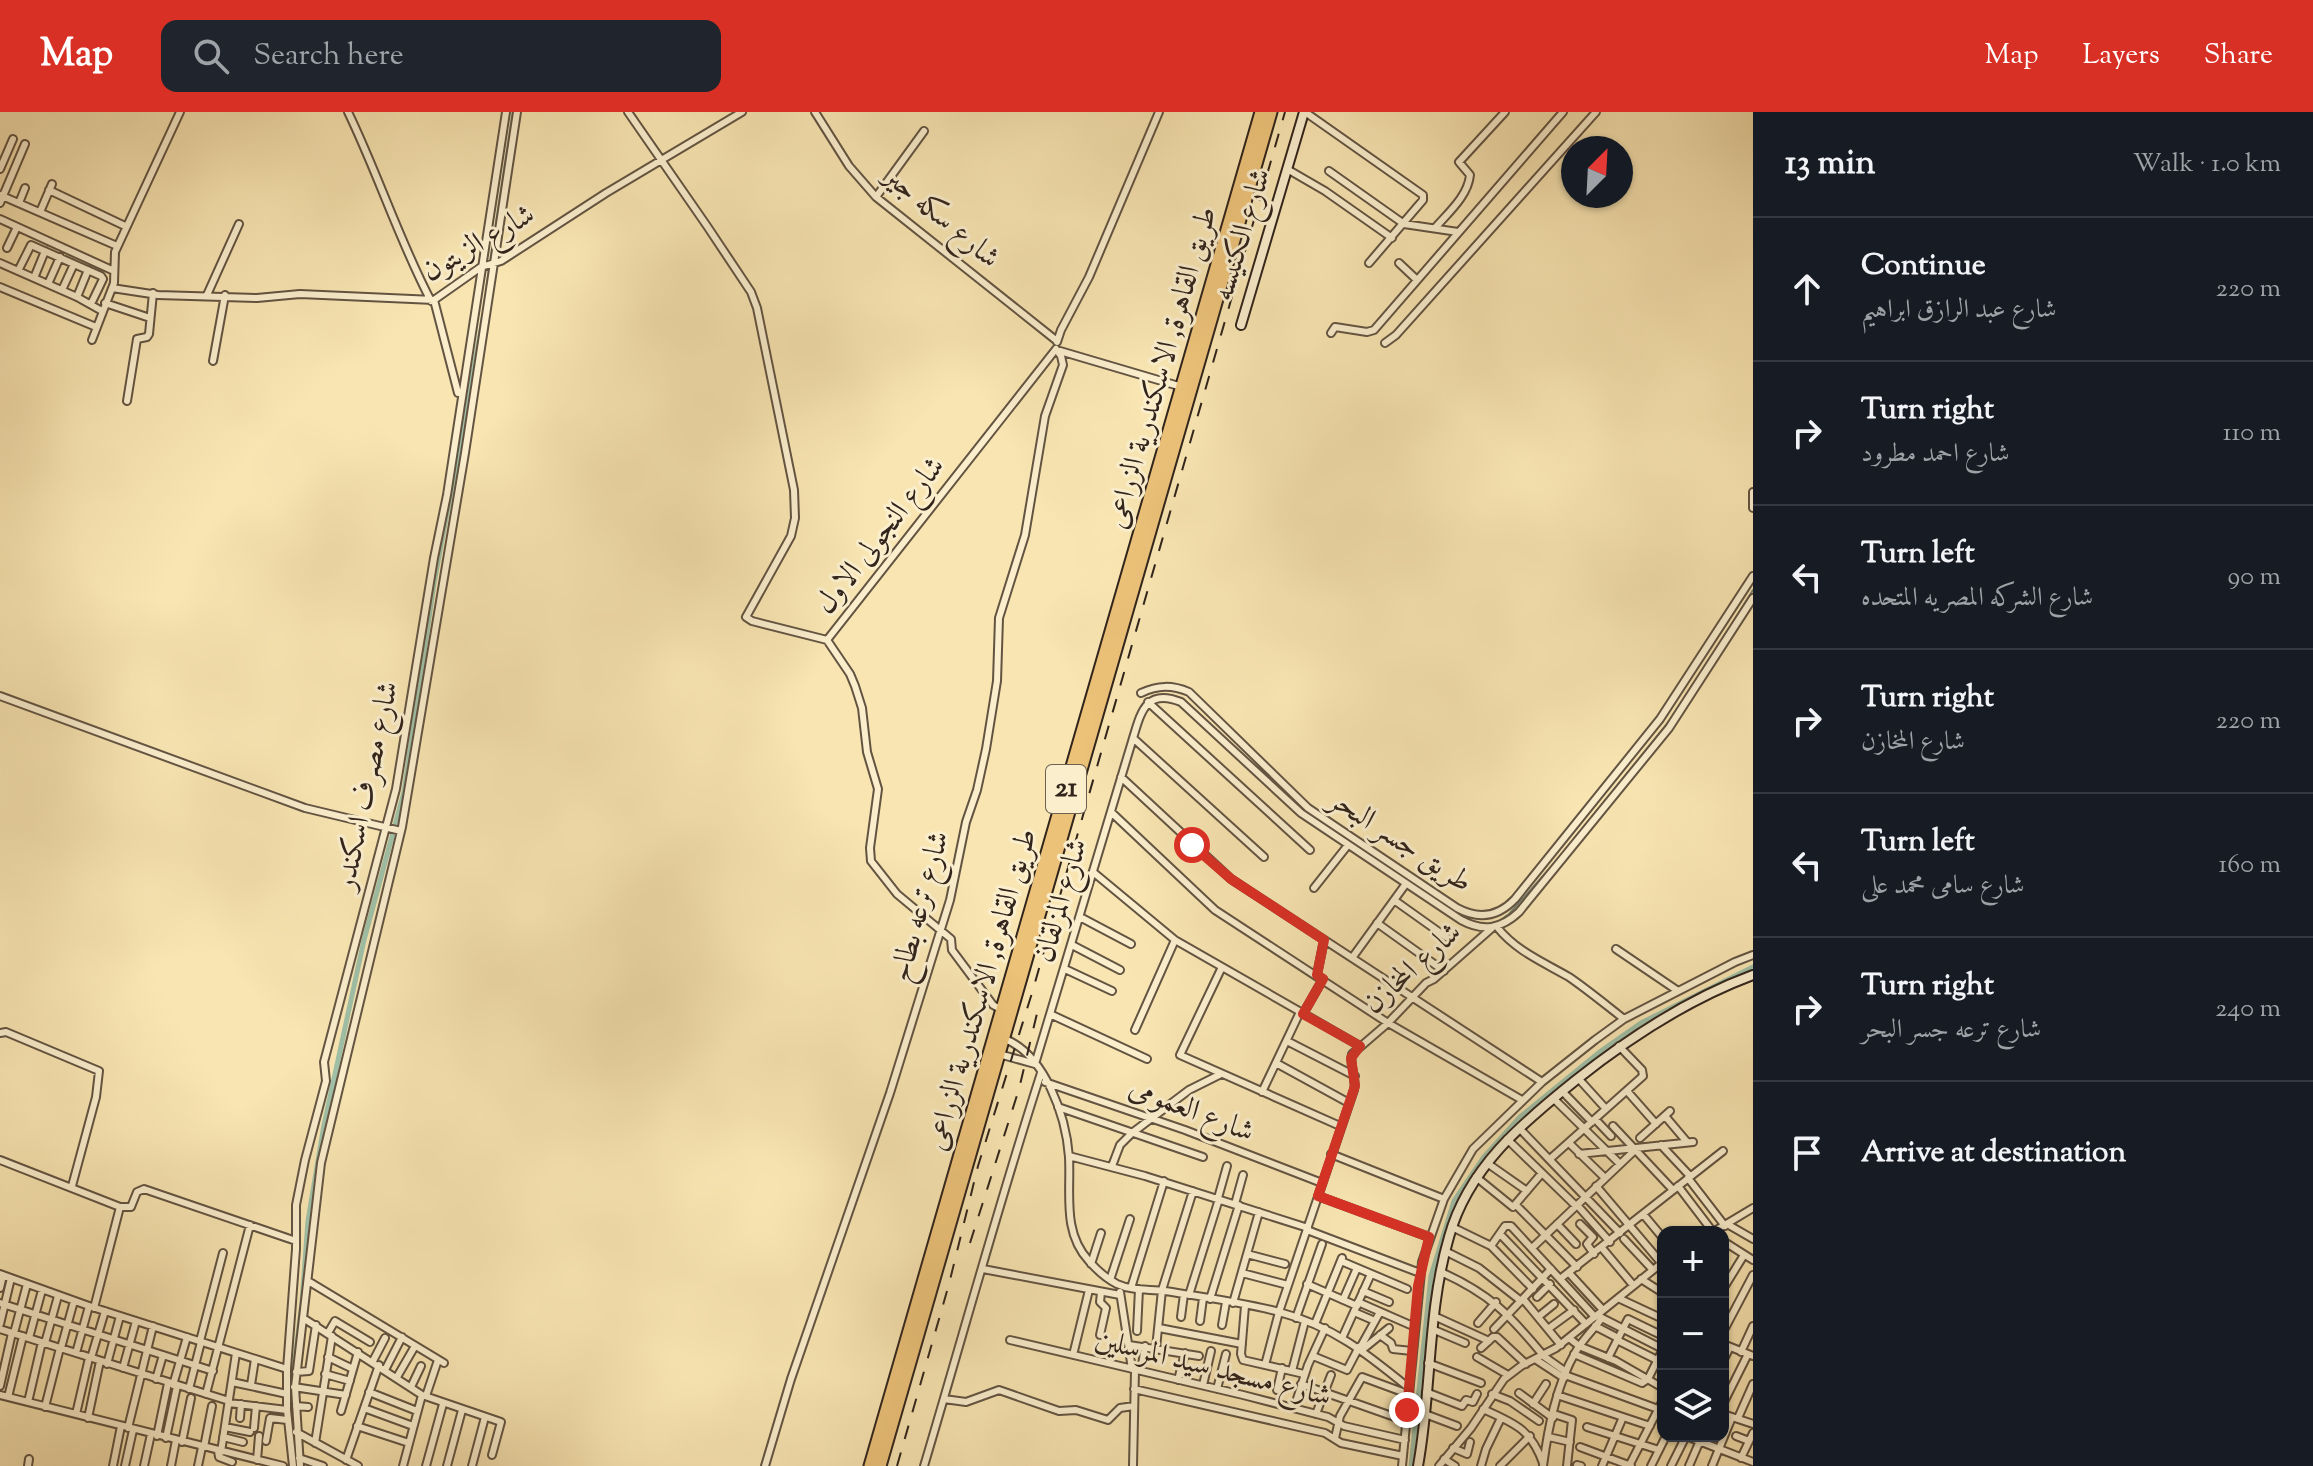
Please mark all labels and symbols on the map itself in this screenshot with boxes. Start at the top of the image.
north arrow [1561,136,1633,208]
street label: شارع سكه جير [870,154,1009,280]
street label: شارع الكنيسه [1202,163,1284,307]
street label: شارع الزيتون [415,194,544,295]
street label: طريق القاهرة, الاسكندرية الزراعى [1096,202,1230,534]
street label: شارع النجولى الاول [806,448,957,625]
street label: شارع مصرف اسكندر [324,678,412,898]
road number: 21 [1046,765,1086,813]
street label: طريق جسر البحر [1317,778,1480,904]
street label: طريق القاهرة, الاسكندرية الزراعى [916,824,1050,1156]
street label: شارع ترعه بطاح [880,827,964,988]
route start [1174,827,1210,863]
street label: شارع المزلقان [1024,834,1101,968]
street label: شارع المخازن [1354,913,1473,1026]
street label: شارع العمومى [1122,1067,1260,1156]
street label: شارع مسجد سيد المرسلين [1090,1319,1336,1420]
route end [1389,1392,1425,1428]

